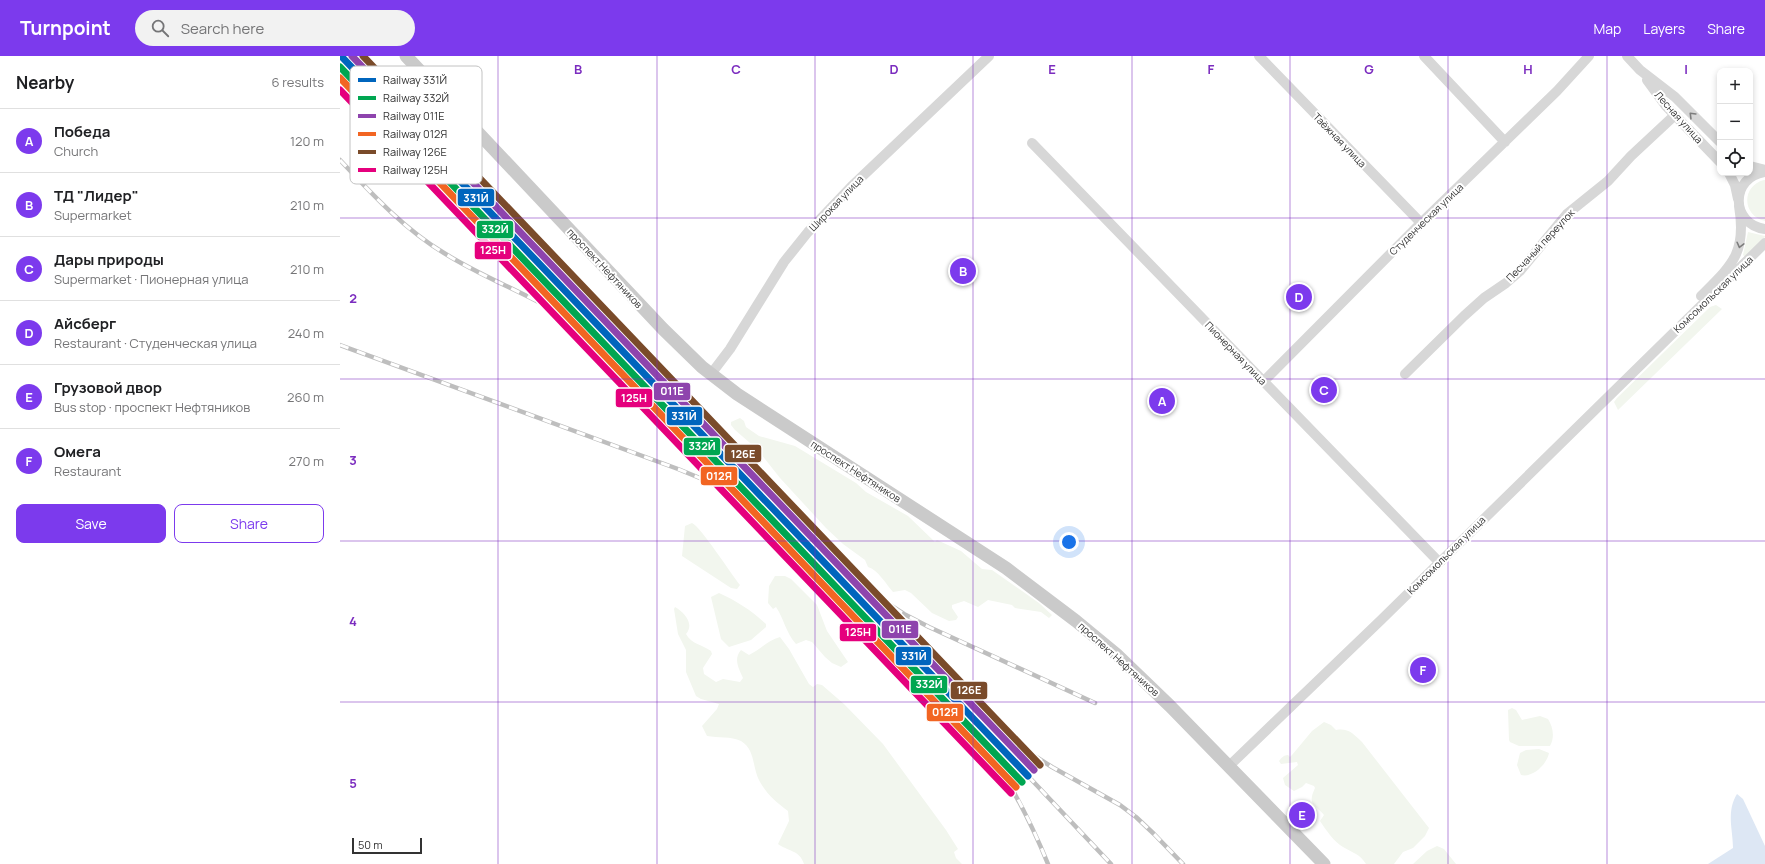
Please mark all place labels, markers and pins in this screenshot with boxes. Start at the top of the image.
pin: B [950,256,976,286]
pin: D [1286,282,1312,312]
pin: C [1311,375,1337,405]
pin: A [1149,386,1175,416]
pin: F [1410,655,1436,685]
pin: E [1289,800,1315,830]

